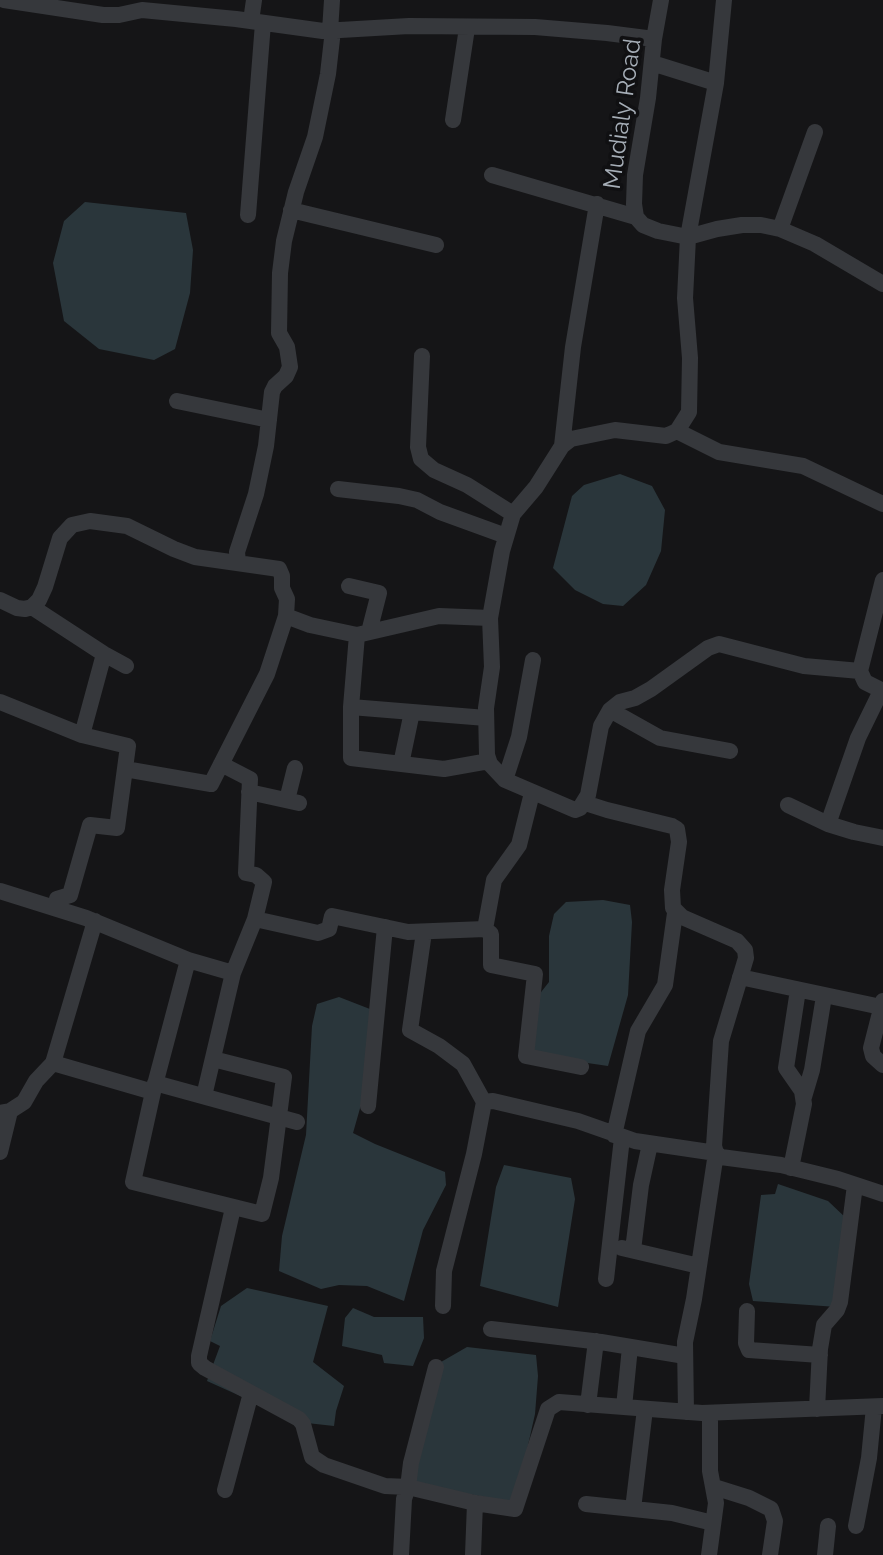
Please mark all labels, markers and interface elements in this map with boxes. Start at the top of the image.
street label: Mudialy Road [598,37,648,191]

